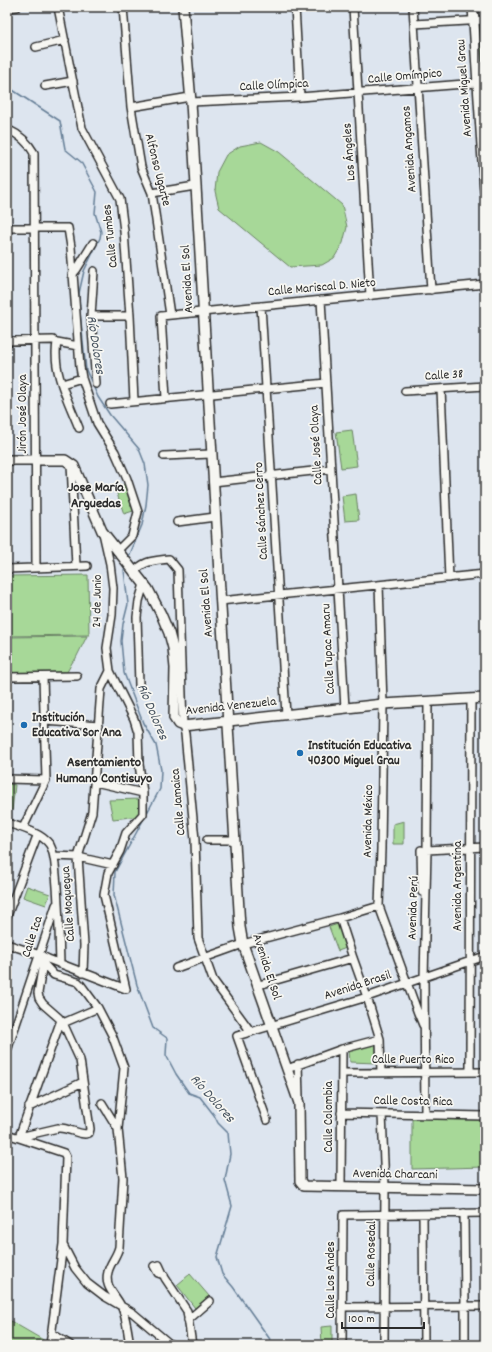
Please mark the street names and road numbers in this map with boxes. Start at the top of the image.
street label: Avenida Miguel Grau [452,38,478,138]
street label: Calle Omímpico [367,64,443,90]
street label: Calle Olímpica [239,75,310,97]
street label: Avenida Angamos [397,105,423,193]
street label: Los Ángeles [339,122,361,182]
street label: Alfonso Ugarte [139,132,175,209]
street label: Calle Tumbes [98,203,124,269]
street label: Avenida El Sol [177,244,199,314]
street label: Calle Mariscal D. Nieto [267,274,377,302]
street label: Calle 38 [424,365,464,387]
street label: Jirón José Olaya [14,373,33,454]
street label: Calle José Olaya [305,404,329,485]
street label: Calle Sánchez Cerro [250,461,274,560]
street label: Avenida El Sol [195,568,219,638]
street label: 24 de Junio [88,574,108,628]
street label: Calle Tupac Amaru [317,603,341,695]
street label: Avenida Venezuela [185,693,278,721]
street label: Calle Jamaica [167,767,191,836]
street label: Avenida México [359,784,379,858]
street label: Avenida Argentina [449,840,468,931]
street label: Calle Moquegua [57,865,81,942]
street label: Avenida Perú [403,876,425,940]
street label: Calle Ica [17,913,49,960]
street label: Avenida El Sol [246,932,286,1002]
street label: Avenida Brasil [322,966,394,1006]
street label: Calle Puerto Rico [372,1051,455,1070]
street label: Calle Colombia [320,1080,339,1153]
street label: Calle Costa Rica [373,1092,454,1112]
street label: Avenida Charcani [352,1165,438,1185]
street label: Calle Rosedal [362,1221,382,1287]
street label: Calle Los Andes [322,1241,341,1319]

